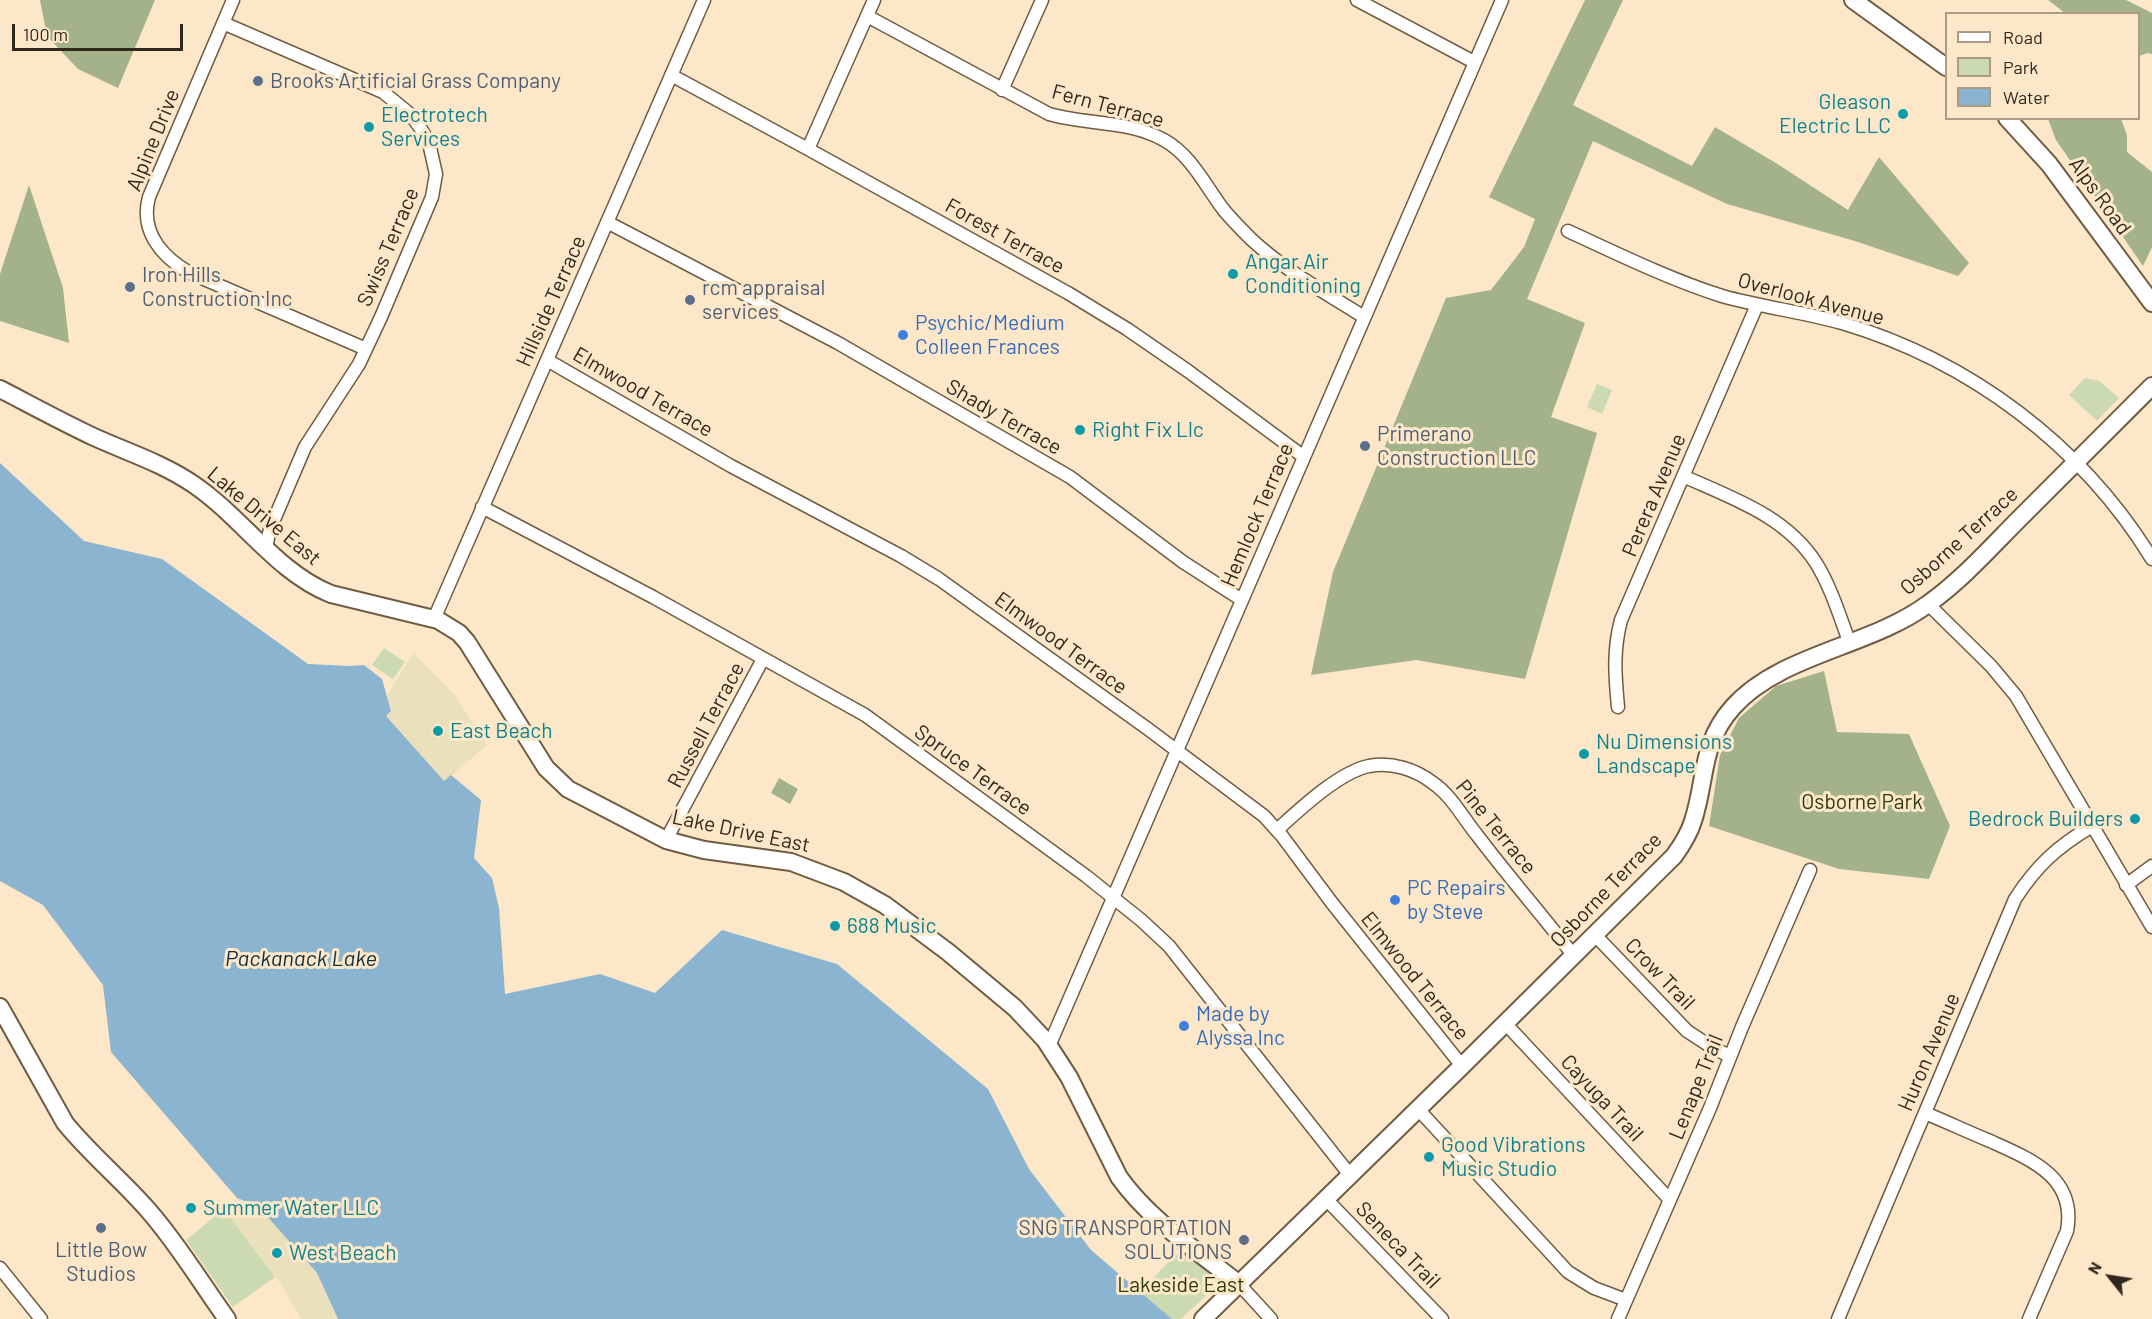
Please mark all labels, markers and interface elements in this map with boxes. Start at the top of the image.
scale bar [15,12,186,50]
legend [1945,12,2140,120]
text: 100 m [23,23,68,45]
text: Road [2003,26,2043,48]
text: Park [2003,56,2038,78]
place label: Brooks Artificial Grass Company [270,68,561,94]
marker: Brooks Artificial Grass Company [251,74,265,88]
street label: Fern Terrace [1049,79,1167,133]
street label: Alpine Drive [121,85,185,195]
text: Water [2003,86,2050,108]
place label: Gleason Electric LLC [1779,89,1891,139]
place label: Electrotech Services [381,102,488,152]
marker: Gleason Electric LLC [1896,107,1910,121]
marker: Electrotech Services [362,120,376,134]
street label: Alps Road [2063,152,2137,240]
street label: Swiss Terrace [352,184,424,310]
street label: Forest Terrace [941,193,1069,279]
street label: Hillside Terrace [511,232,591,370]
place label: Angar Air Conditioning [1245,249,1361,299]
place label: Iron Hills Construction Inc [142,262,293,312]
marker: Angar Air Conditioning [1226,267,1240,281]
street label: Overlook Avenue [1735,267,1887,331]
place label: rcm appraisal services [702,275,825,325]
marker: Iron Hills Construction Inc [123,280,137,294]
marker: rcm appraisal services [683,293,697,307]
place label: Psychic/Medium Colleen Frances [915,310,1065,360]
marker: Psychic/Medium Colleen Frances [896,328,910,342]
street label: Elmwood Terrace [568,342,718,442]
street label: Shady Terrace [942,374,1066,460]
place label: Right Fix Llc [1092,417,1204,443]
place label: Primerano Construction LLC [1377,421,1537,471]
marker: Right Fix Llc [1073,423,1087,437]
street label: Perera Avenue [1617,430,1691,560]
street label: Hemlock Terrace [1215,439,1299,591]
marker: Primerano Construction LLC [1358,439,1372,453]
street label: Lake Drive East [202,461,326,571]
street label: Osborne Terrace [1895,482,2023,600]
street label: Elmwood Terrace [990,586,1132,700]
street label: Russell Terrace [662,658,750,792]
place label: East Beach [450,718,553,744]
street label: Spruce Terrace [909,719,1037,821]
marker: East Beach [431,724,445,738]
place label: Nu Dimensions Landscape [1596,729,1732,779]
marker: Nu Dimensions Landscape [1577,747,1591,761]
street label: Pine Terrace [1450,775,1542,879]
park label: Osborne Park [1801,789,1923,815]
street label: Lake Drive East [670,804,812,858]
place label: Bedrock Builders [1968,806,2123,832]
marker: Bedrock Builders [2128,812,2142,826]
street label: Osborne Terrace [1545,827,1667,953]
place label: PC Repairs by Steve [1407,875,1506,925]
marker: PC Repairs by Steve [1388,893,1402,907]
street label: Elmwood Terrace [1356,907,1474,1045]
place label: 688 Music [847,913,937,939]
marker: 688 Music [828,919,842,933]
street label: Crow Trail [1620,933,1700,1015]
water label: Packanack Lake [225,946,377,972]
street label: Huron Avenue [1893,989,1965,1115]
place label: Made by Alyssa Inc [1196,1001,1285,1051]
marker: Made by Alyssa Inc [1177,1019,1191,1033]
street label: Lenape Trail [1663,1031,1729,1143]
street label: Cayuga Trail [1555,1049,1649,1147]
place label: Good Vibrations Music Studio [1441,1132,1586,1182]
marker: Good Vibrations Music Studio [1422,1150,1436,1164]
place label: Summer Water LLC [203,1195,379,1221]
street label: Seneca Trail [1350,1196,1446,1294]
marker: Summer Water LLC [184,1201,198,1215]
place label: SNG TRANSPORTATION SOLUTIONS [1019,1215,1232,1265]
marker: Little Bow Studios [94,1221,108,1235]
marker: SNG TRANSPORTATION SOLUTIONS [1237,1233,1251,1247]
place label: Little Bow Studios [55,1237,147,1287]
place label: West Beach [289,1240,397,1266]
marker: West Beach [270,1246,284,1260]
north arrow [2080,1247,2140,1307]
text: N [2083,1258,2105,1277]
park label: Lakeside East [1117,1272,1245,1298]

